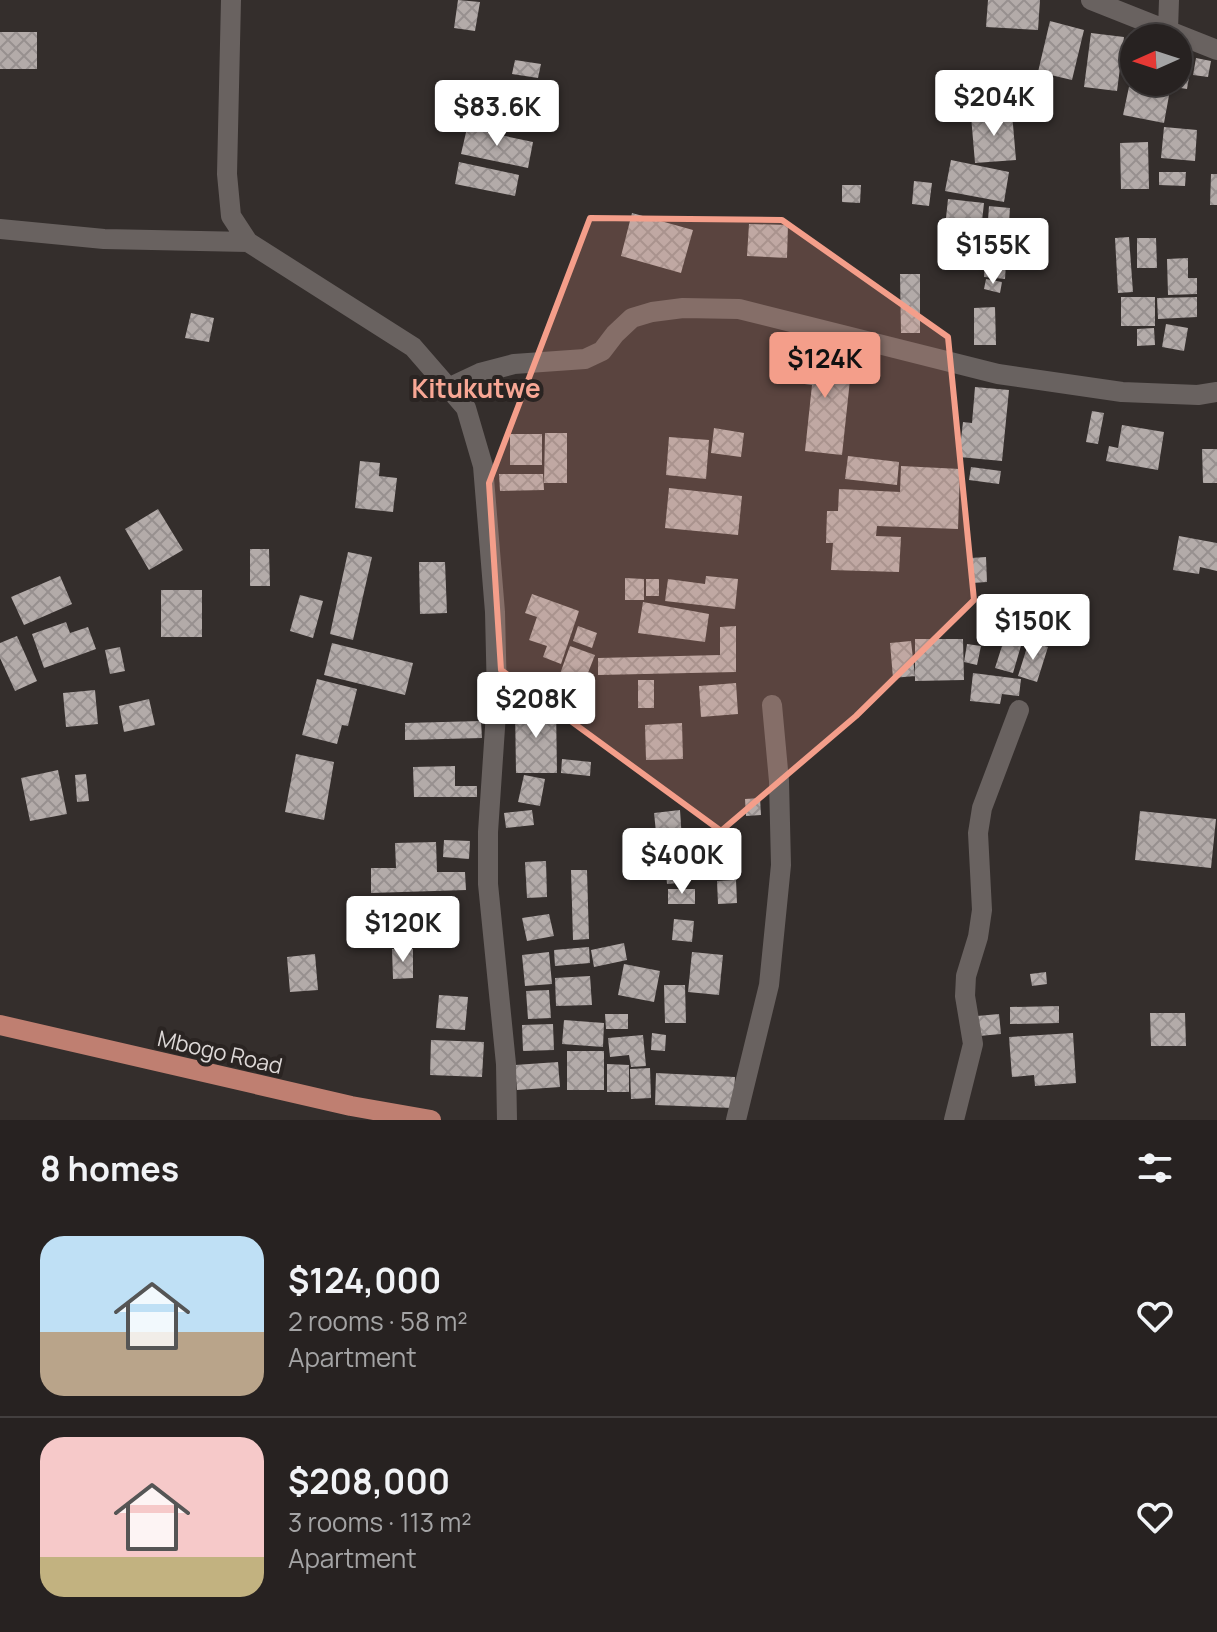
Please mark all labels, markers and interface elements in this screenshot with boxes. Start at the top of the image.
north arrow [1120,24,1192,96]
map controls [1120,24,1192,96]
pin: $204K [938,70,1050,138]
text: $204K [953,78,1035,114]
pin: $83.6K [432,80,562,148]
text: $83.6K [453,88,541,124]
pin: $155K [937,218,1049,286]
text: $155K [955,226,1031,262]
pin: $124K [769,332,881,400]
text: $124K [787,340,863,376]
district label: Kitukutwe [411,370,541,406]
pin: $150K [977,594,1089,662]
text: $150K [995,602,1071,638]
pin: $208K [480,672,592,740]
text: $208K [495,680,577,716]
pin: $400K [626,828,738,896]
text: $400K [640,836,724,872]
pin: $120K [347,896,459,964]
text: $120K [364,904,442,940]
street label: Mbogo Road [155,1023,285,1081]
text: 8 homes [40,1145,179,1191]
icon: filters [1133,1146,1177,1190]
text: $124,000 [288,1257,441,1303]
icon: home [104,1268,200,1364]
icon: heart [1133,1294,1177,1338]
text: 2 rooms · 58 m² [288,1303,468,1339]
text: Apartment [288,1339,417,1375]
text: $208,000 [288,1458,450,1504]
icon: home [104,1469,200,1565]
icon: heart [1133,1495,1177,1539]
text: 3 rooms · 113 m² [288,1504,472,1540]
text: Apartment [288,1540,417,1576]

